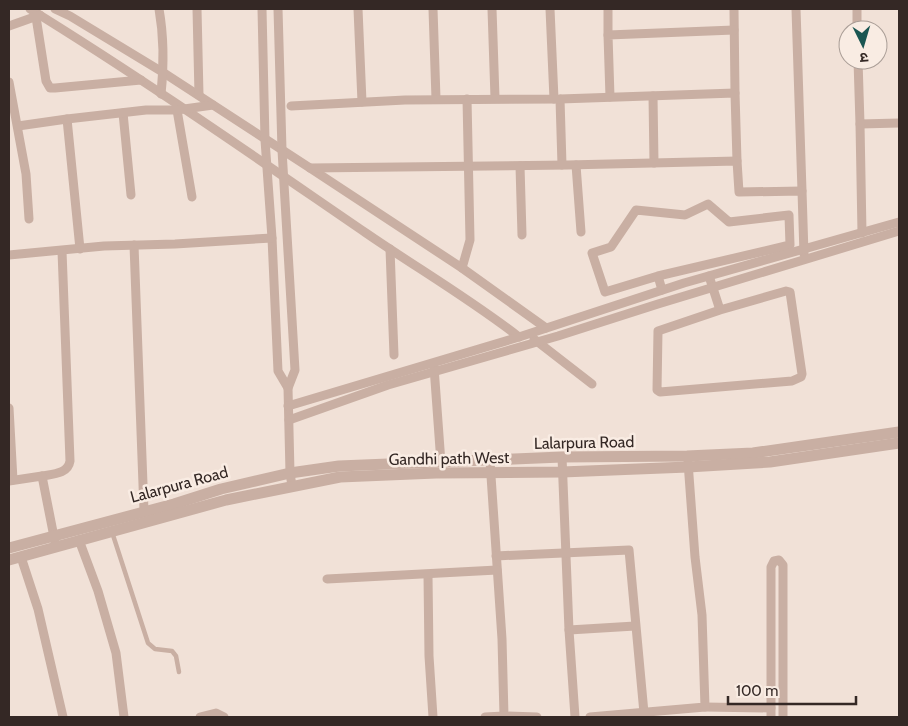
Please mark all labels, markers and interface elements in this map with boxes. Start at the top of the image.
north arrow [838,20,888,70]
text: उ [858,49,869,67]
street label: Lalarpura Road [534,432,634,453]
street label: Gandhi path West [388,448,510,469]
street label: Lalarpura Road [128,462,230,507]
scale bar [728,674,856,706]
text: 100 m [736,682,778,700]

